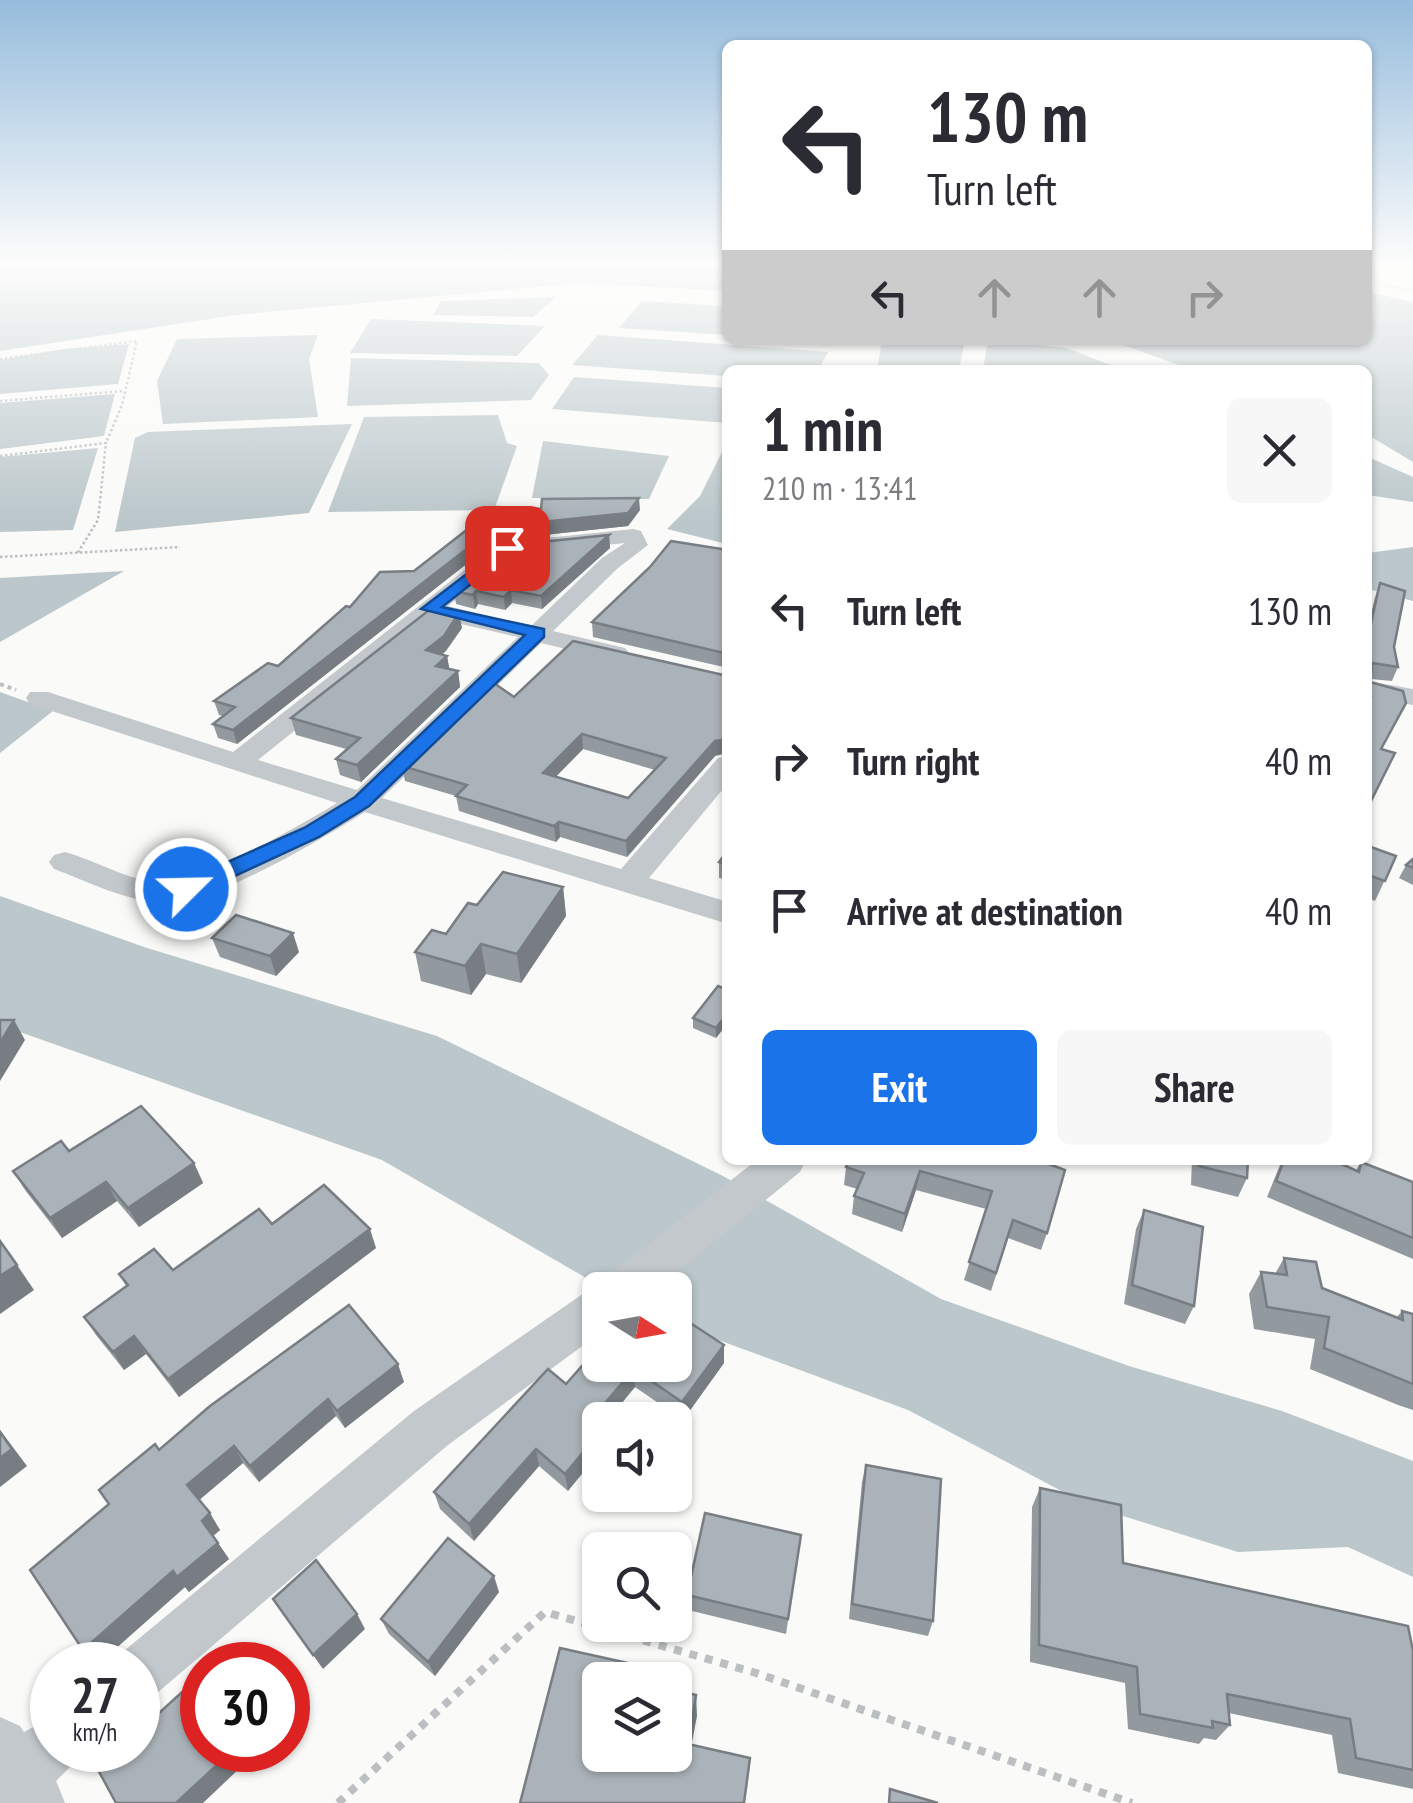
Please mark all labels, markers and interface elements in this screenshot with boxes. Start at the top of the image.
text: 130 m [927,71,1088,161]
icon: left [762,80,892,210]
text: Turn left [927,159,1057,217]
icon: left [862,270,917,325]
icon: ahead [967,270,1022,325]
icon: ahead [1072,270,1127,325]
icon: right [1177,270,1232,325]
text: 1 min [762,390,883,468]
button: close [1227,398,1332,503]
text: 210 m · 13:41 [762,467,917,509]
pin [465,506,550,591]
icon: arrive [480,521,535,576]
icon: left [762,583,817,638]
text: Turn left [847,586,961,635]
text: 130 m [1248,586,1332,635]
icon: right [762,733,817,788]
text: Turn right [847,736,979,785]
text: 40 m [1265,736,1332,785]
position arrow [134,837,238,941]
icon: arrive [762,883,817,938]
text: Arrive at destination [847,886,1123,935]
text: 40 m [1265,886,1332,935]
button: Exit [762,1030,1037,1145]
button: Share [1057,1030,1332,1145]
north arrow [582,1272,692,1382]
map controls [582,1272,692,1772]
button: sound [582,1402,692,1512]
button: search [582,1532,692,1642]
speed limit sign: 30 [180,1642,310,1772]
text: 27 [71,1662,119,1727]
button: layers [582,1662,692,1772]
text: km/h [73,1716,117,1748]

